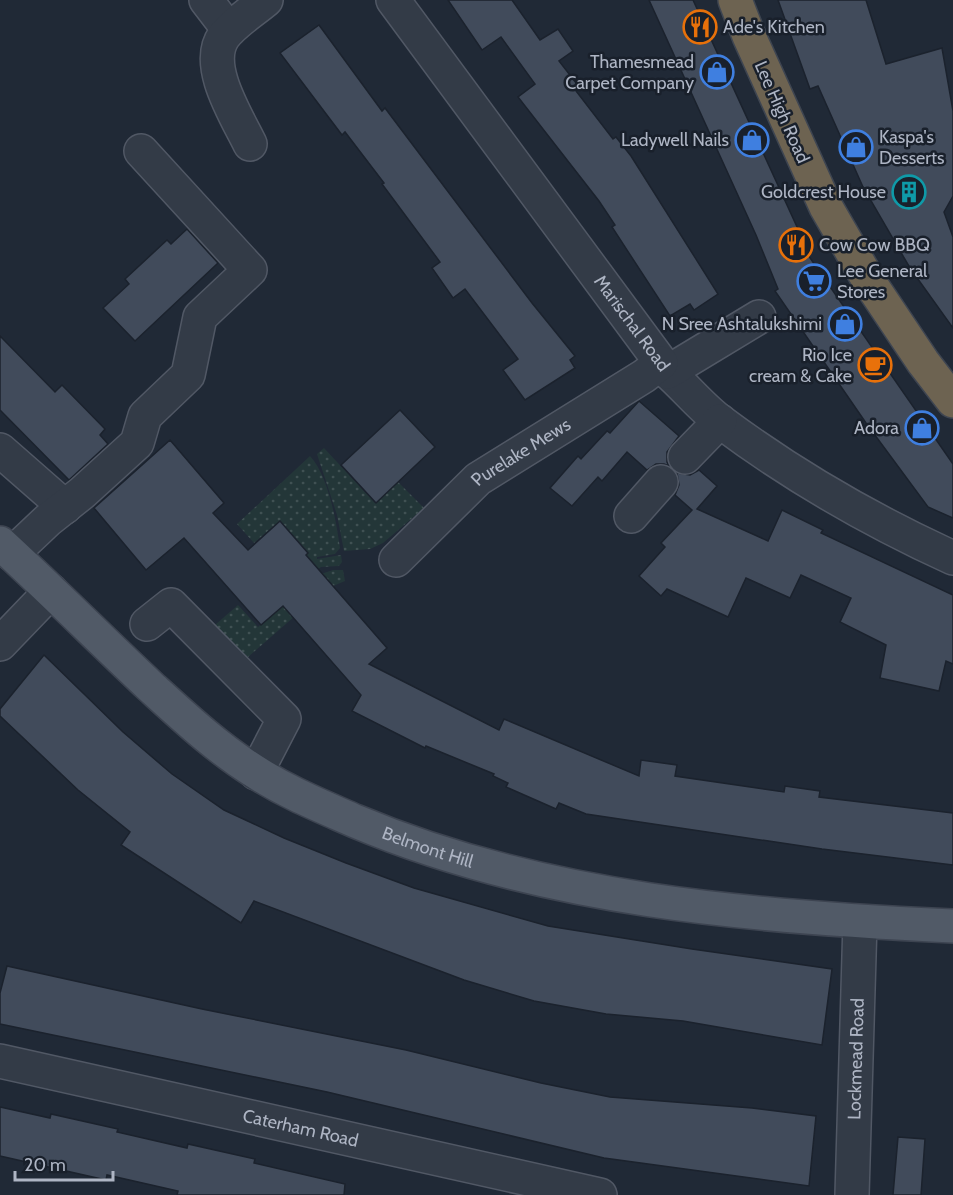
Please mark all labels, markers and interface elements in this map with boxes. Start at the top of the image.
restaurant icon: Ade's Kitchen [682,9,718,45]
place label: Ade's Kitchen [723,16,825,38]
place label: Thamesmead Carpet Company [565,51,694,94]
shop icon: Thamesmead Carpet Company [699,54,735,90]
street label: Lee High Road [750,58,814,166]
shop icon: Ladywell Nails [734,122,770,158]
place label: Kaspa's Desserts [879,126,945,169]
place label: Ladywell Nails [621,129,729,151]
shop icon: Kaspa's Desserts [838,129,874,165]
building icon: Goldcrest House [891,174,927,210]
place label: Goldcrest House [761,181,886,203]
restaurant icon: Cow Cow BBQ [778,227,814,263]
place label: Cow Cow BBQ [819,234,930,256]
place label: Lee General Stores [837,260,928,303]
supermarket icon: Lee General Stores [796,263,832,299]
street label: Marischal Road [589,271,675,376]
shop icon: N Sree Ashtalukshimi [827,306,863,342]
place label: N Sree Ashtalukshimi [662,313,822,335]
place label: Rio Ice cream & Cake [749,344,852,387]
cafe icon: Rio Ice cream & Cake [857,347,893,383]
shop icon: Adora [904,410,940,446]
street label: Purelake Mews [466,413,575,491]
place label: Adora [854,417,899,439]
street label: Belmont Hill [379,822,477,873]
street label: Lockmead Road [843,998,869,1120]
street label: Caterham Road [241,1105,360,1152]
scale bar [15,1144,112,1182]
text: 20 m [24,1154,66,1176]

